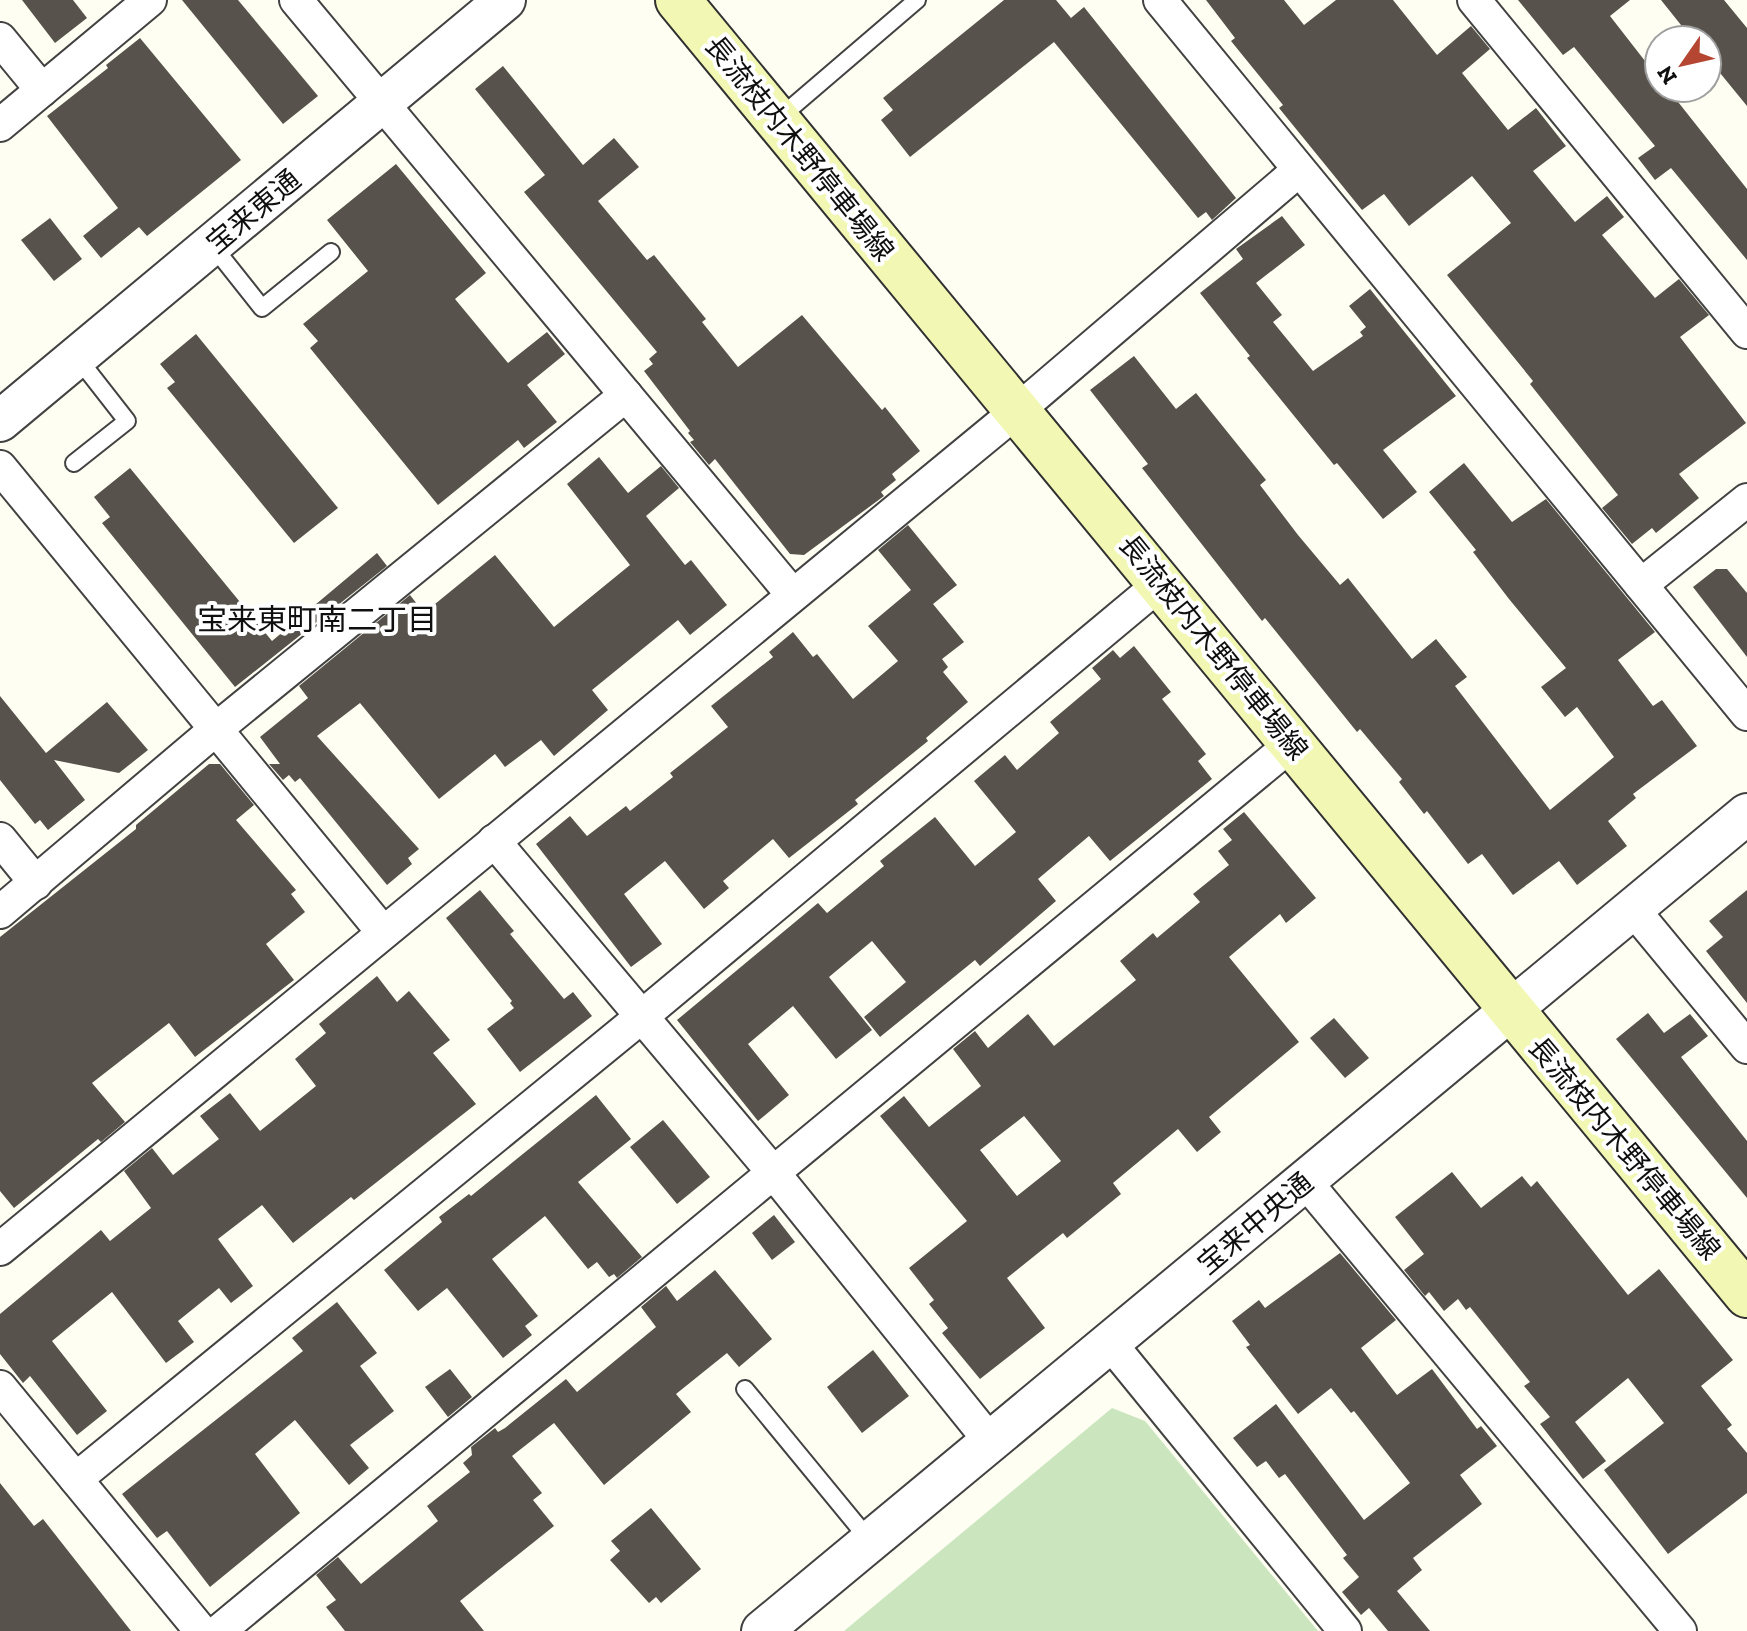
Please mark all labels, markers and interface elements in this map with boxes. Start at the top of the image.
north arrow [1643,24,1723,104]
street label: 長流枝内木野停車場線 [699,29,901,268]
text: N [1651,60,1683,89]
street label: 宝来東通 [200,163,307,260]
street label: 長流枝内木野停車場線 [1113,528,1315,767]
district label: 宝来東町南二丁目 [197,602,437,638]
street label: 長流枝内木野停車場線 [1522,1030,1727,1266]
street label: 宝来中央通 [1191,1166,1320,1281]

